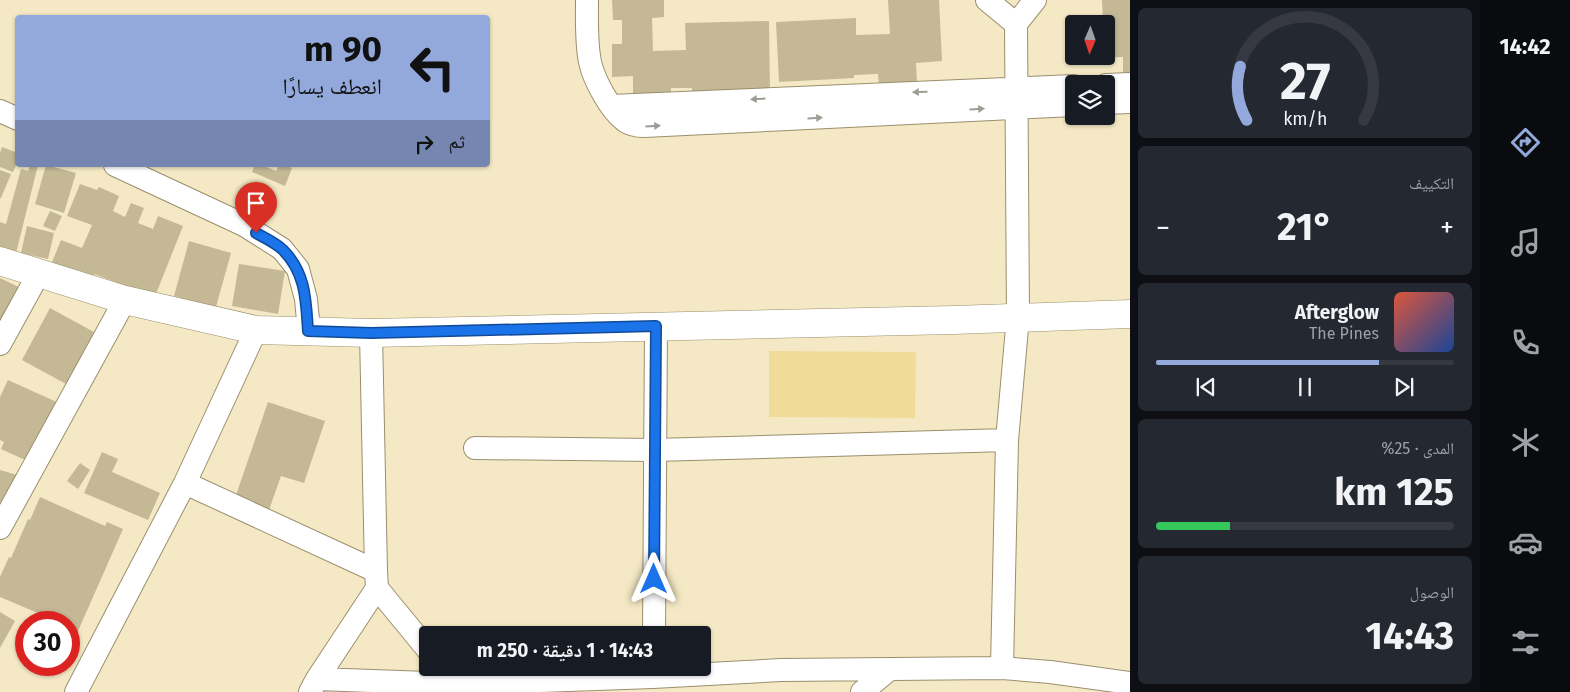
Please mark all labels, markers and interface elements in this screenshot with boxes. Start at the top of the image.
north arrow [1065,15,1115,65]
map controls [1065,15,1115,125]
text: 90 m [304,28,382,70]
text: 14:42 [1499,33,1551,60]
icon: left [400,35,465,100]
text: 27 [1280,50,1330,113]
text: انعطف يسارًا [283,73,382,100]
button: layers [1065,75,1115,125]
one-way arrow [912,89,928,97]
one-way arrow [750,96,766,104]
one-way arrow [969,105,985,113]
text: km/h [1283,108,1327,130]
one-way arrow [807,113,823,121]
one-way arrow [645,122,661,130]
icon: directions [1508,125,1543,160]
icon: right [410,130,438,158]
text: ثم [448,130,465,153]
text: التكييف [1409,174,1454,193]
pin [235,182,277,233]
icon: arrive [242,189,270,217]
text: 21° [1277,204,1333,250]
text: − [1156,211,1170,244]
text: + [1440,211,1454,244]
icon: music [1508,225,1543,260]
text: Afterglow [1295,301,1379,324]
text: The Pines [1309,324,1379,343]
icon: phone [1508,325,1543,360]
icon: previous [1192,373,1220,401]
icon: pause [1291,373,1319,401]
icon: next [1390,373,1418,401]
icon: climate [1508,425,1543,460]
text: المدى · 25% [1381,439,1454,458]
text: 125 km [1334,469,1454,515]
icon: car [1508,525,1543,560]
position arrow [627,552,679,604]
text: الوصول [1410,583,1454,602]
speed limit sign: 30 [15,611,80,676]
text: 14:43 [1365,613,1454,659]
icon: filters [1508,625,1543,660]
text: 14:43 · 1 دقيقة · 250 m [477,639,653,662]

